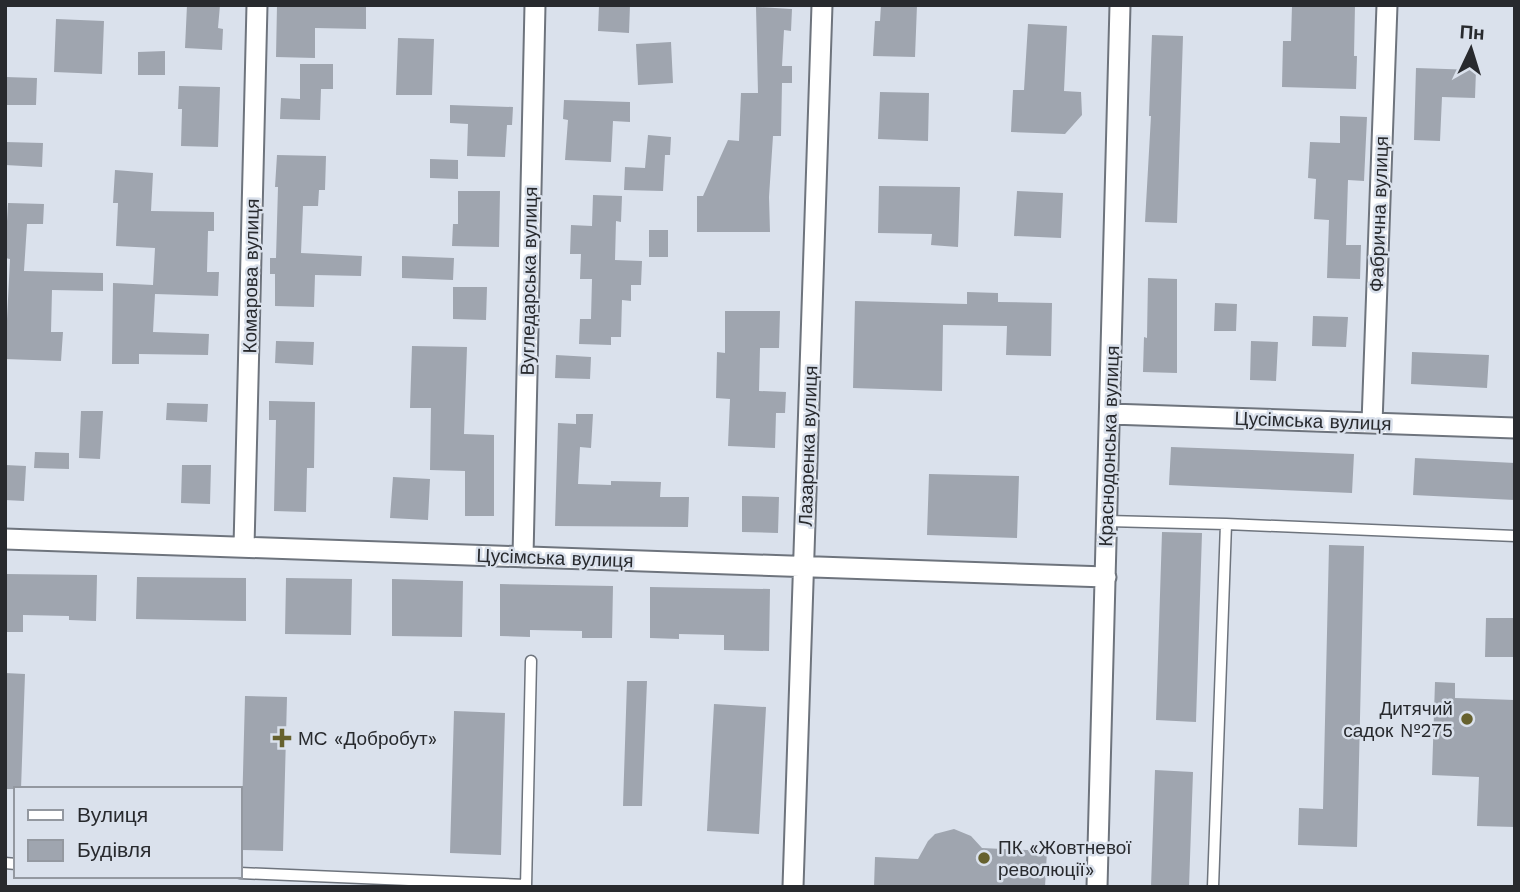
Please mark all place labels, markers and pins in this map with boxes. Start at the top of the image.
place label: Дитячий садок №275 [1343,697,1453,742]
marker: Дитячий садок №275 [1459,711,1475,727]
place label: МС «Добробут» [298,727,437,750]
marker: МС «Добробут» [272,728,292,748]
place label: ПК «Жовтневої революції» [998,836,1132,881]
marker: ПК «Жовтневої революції» [976,850,992,866]

